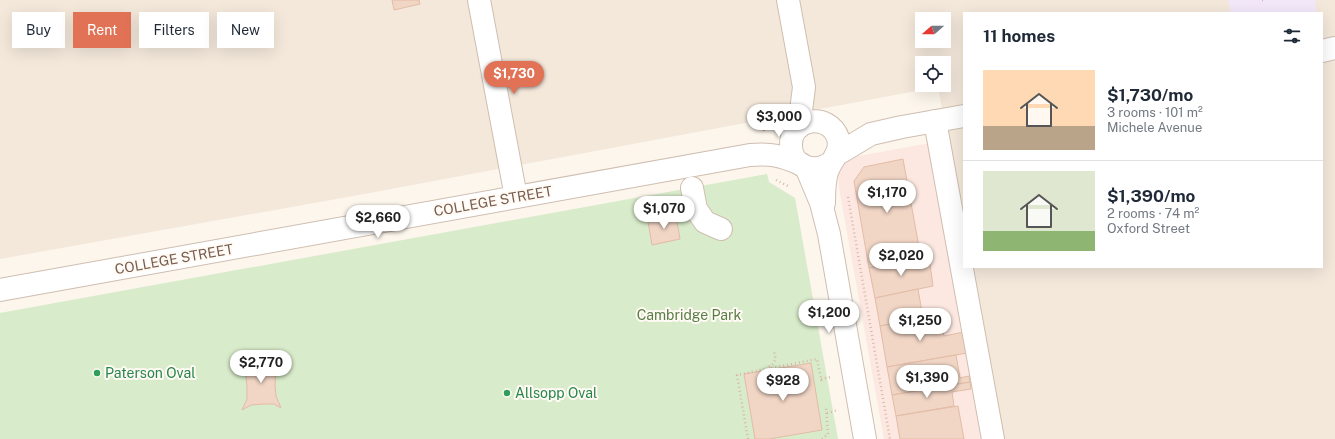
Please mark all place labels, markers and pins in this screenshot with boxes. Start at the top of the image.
pin: $1,730 [481,61,547,95]
pin: $3,000 [746,104,812,138]
pin: $1,170 [854,180,920,214]
pin: $1,070 [631,196,697,230]
pin: $2,660 [345,205,411,239]
pin: $2,020 [868,243,934,277]
pin: $1,200 [796,300,862,334]
pin: $1,250 [887,308,953,342]
pin: $2,770 [228,350,294,384]
place label: Paterson Oval [105,365,195,381]
pin: $1,390 [894,365,960,399]
marker: Paterson Oval [92,368,102,378]
pin: $928 [759,368,807,402]
place label: Allsopp Oval [515,385,597,401]
marker: Allsopp Oval [502,388,512,398]

